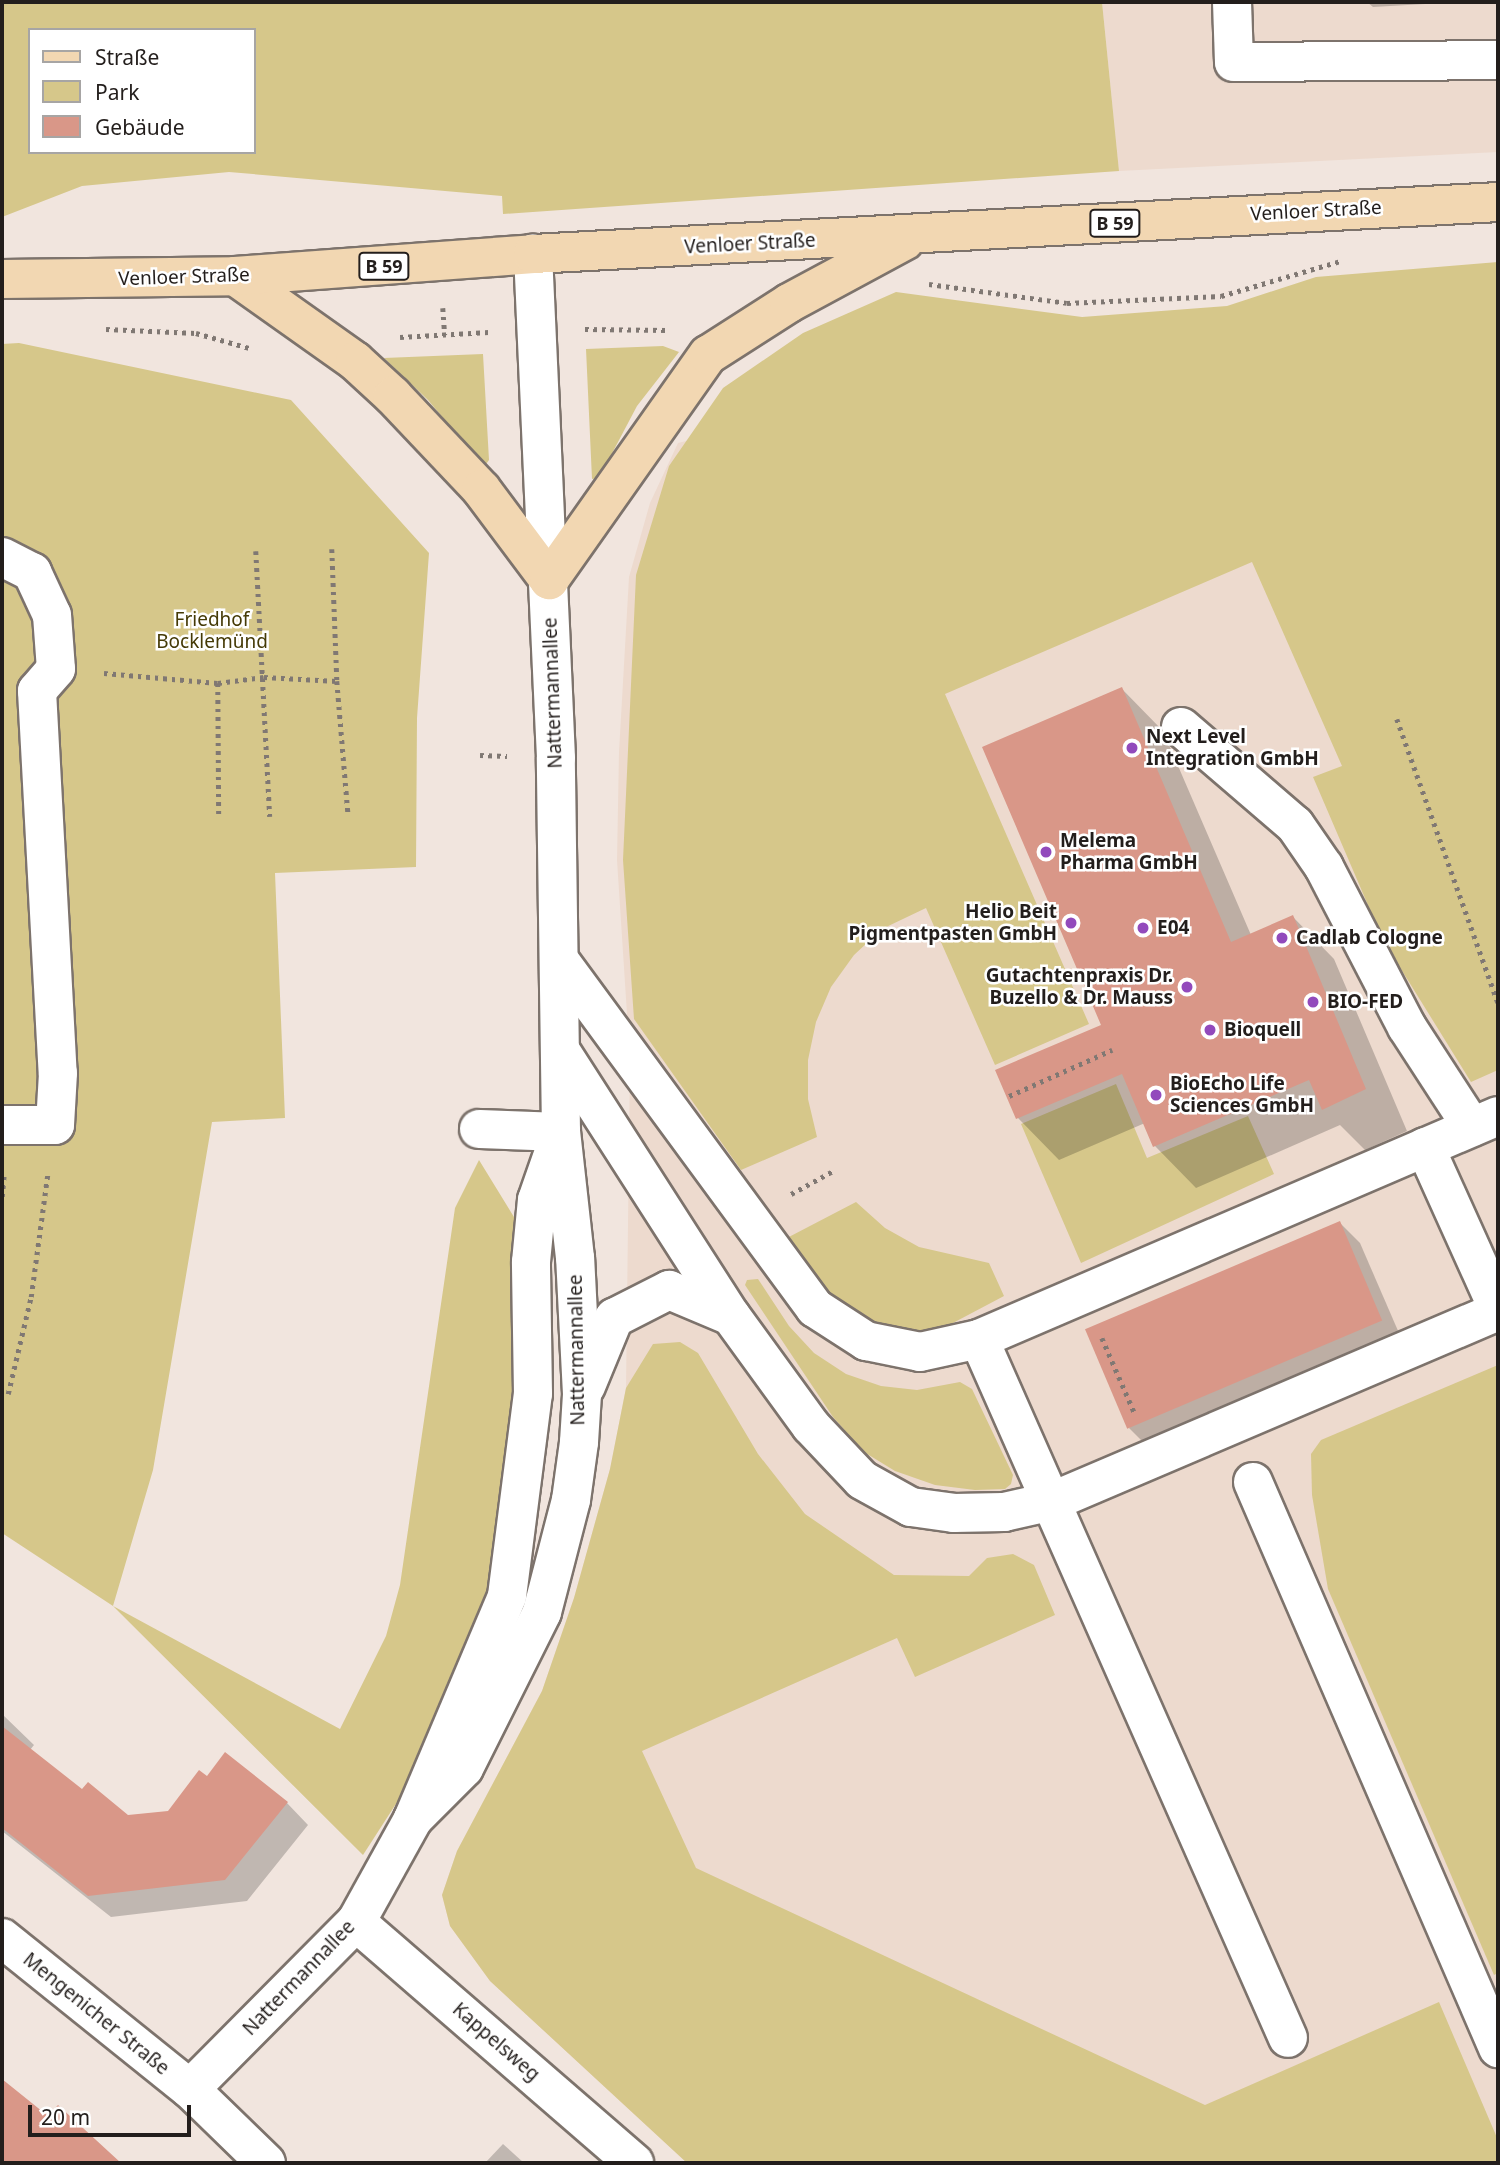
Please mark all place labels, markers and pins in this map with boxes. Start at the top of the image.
place label: Next Level Integration GmbH [1146,726,1319,770]
marker: Next Level Integration GmbH [1124,740,1140,756]
place label: Melema Pharma GmbH [1060,830,1198,874]
marker: Melema Pharma GmbH [1038,844,1054,860]
place label: Helio Beit Pigmentpasten GmbH [848,901,1057,945]
marker: Helio Beit Pigmentpasten GmbH [1063,915,1079,931]
place label: E04 [1157,917,1189,939]
marker: E04 [1135,920,1151,936]
place label: Cadlab Cologne [1296,927,1443,949]
marker: Cadlab Cologne [1274,930,1290,946]
place label: Gutachtenpraxis Dr. Buzello & Dr. Mauss [986,965,1173,1009]
marker: Gutachtenpraxis Dr. Buzello & Dr. Mauss [1179,979,1195,995]
place label: BIO-FED [1327,991,1403,1013]
marker: BIO-FED [1305,994,1321,1010]
place label: Bioquell [1224,1019,1301,1041]
marker: Bioquell [1202,1022,1218,1038]
place label: BioEcho Life Sciences GmbH [1170,1073,1314,1117]
marker: BioEcho Life Sciences GmbH [1148,1087,1164,1103]

